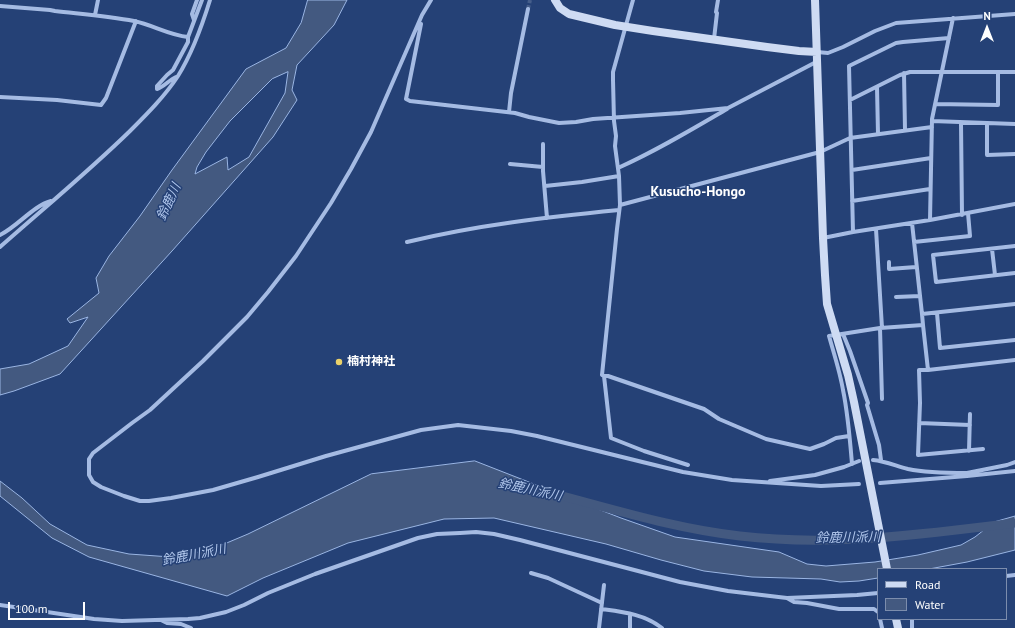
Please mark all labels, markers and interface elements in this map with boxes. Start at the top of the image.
north arrow [967,8,1007,48]
text: N [983,9,991,23]
water label: 鈴鹿川 [154,181,184,223]
district label: Kusucho-Hongo [651,184,745,200]
place label: 楠村神社 [347,355,395,369]
marker: 楠村神社 [334,357,344,367]
water label: 鈴鹿川派川 [497,476,563,504]
water label: 鈴鹿川派川 [815,530,881,546]
water label: 鈴鹿川派川 [161,541,227,569]
legend [877,568,1007,620]
text: Road [915,577,940,592]
scale bar [10,594,87,620]
text: Water [915,597,945,612]
text: 100 m [15,601,48,616]

